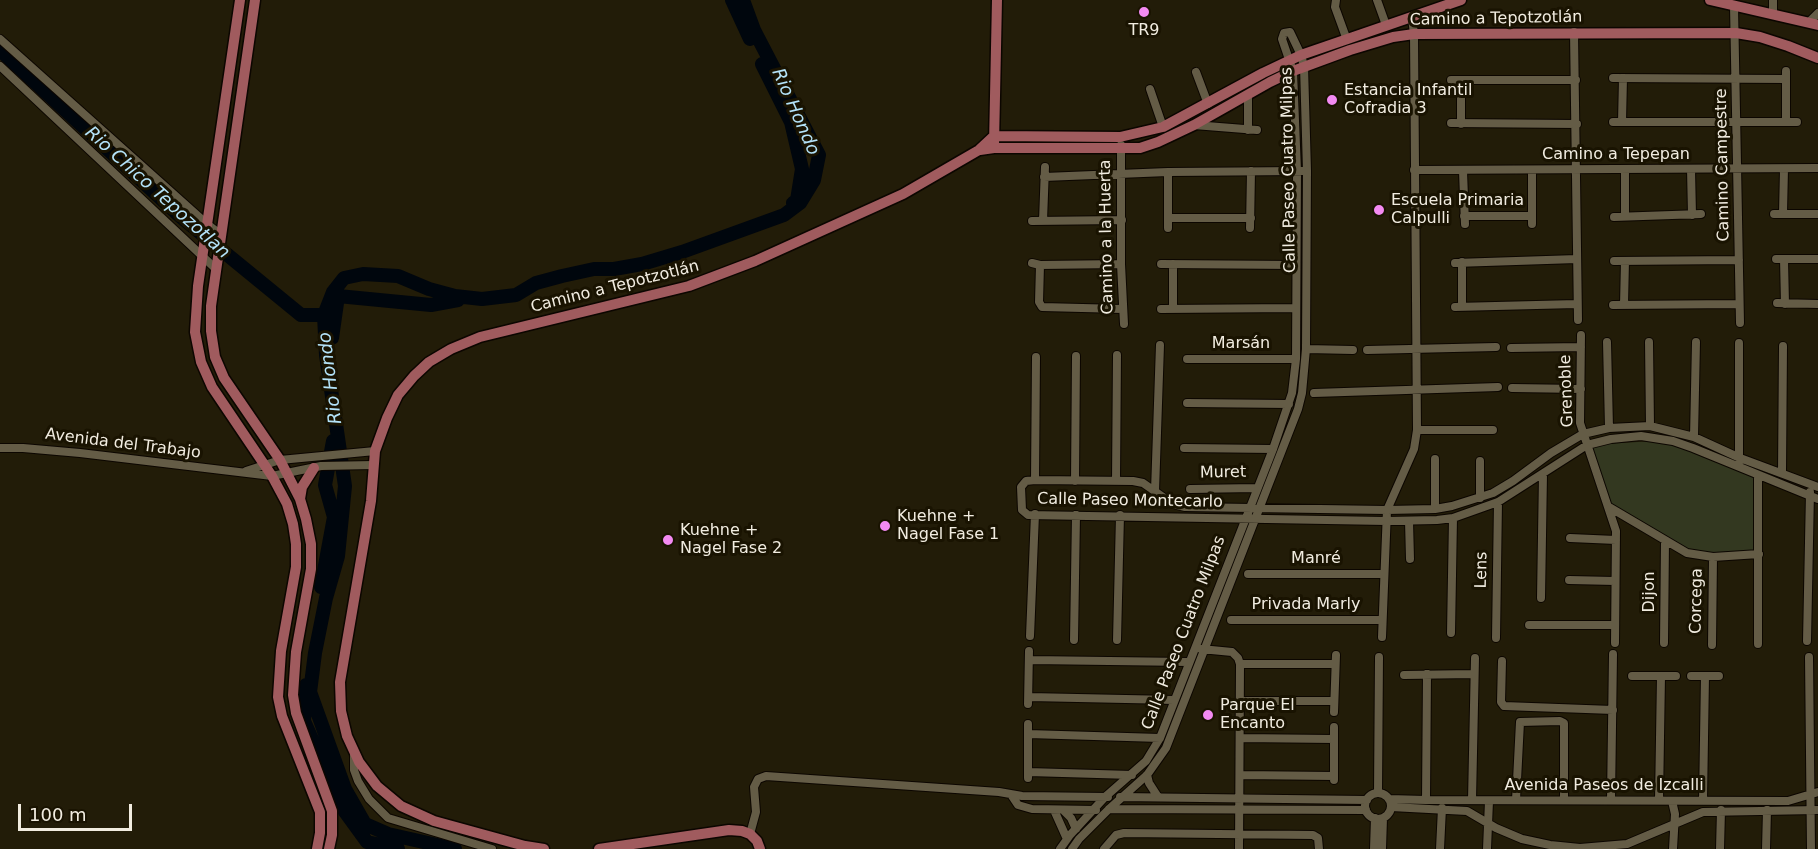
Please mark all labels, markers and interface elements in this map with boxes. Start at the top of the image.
marker: TR9 [1137,5,1151,19]
street label: Camino a Tepotzotlán [1409,8,1583,30]
place label: TR9 [1128,21,1160,41]
water label: Rio Hondo [766,65,824,159]
street label: Calle Paseo Cuatro Milpas [1278,67,1300,273]
place label: Estancia Infantil Cofradia 3 [1344,81,1472,119]
street label: Camino Campestre [1712,88,1734,242]
marker: Estancia Infantil Cofradia 3 [1325,93,1339,107]
water label: Rio Chico Tepozotlan [80,122,234,264]
street label: Camino a Tepepan [1542,145,1690,165]
street label: Camino a la Huerta [1096,159,1118,315]
place label: Escuela Primaria Calpulli [1391,191,1524,229]
marker: Escuela Primaria Calpulli [1372,203,1386,217]
street label: Camino a Tepotzotlán [529,257,701,317]
water label: Rio Hondo [315,331,347,425]
street label: Marsán [1212,334,1270,354]
street label: Grenoble [1556,354,1578,428]
street label: Avenida del Trabajo [44,425,202,463]
street label: Muret [1200,463,1246,483]
street label: Calle Paseo Montecarlo [1037,490,1223,512]
place label: Kuehne + Nagel Fase 1 [897,507,999,545]
marker: Kuehne + Nagel Fase 1 [878,519,892,533]
place label: Kuehne + Nagel Fase 2 [680,521,782,559]
marker: Kuehne + Nagel Fase 2 [661,533,675,547]
street label: Calle Paseo Cuatro Milpas [1138,533,1230,733]
street label: Manré [1291,549,1341,569]
street label: Lens [1472,551,1492,589]
street label: Corcega [1687,568,1707,634]
street label: Dijon [1640,571,1660,613]
street label: Privada Marly [1252,595,1360,615]
place label: Parque El Encanto [1220,696,1295,734]
marker: Parque El Encanto [1201,708,1215,722]
street label: Avenida Paseos de Izcalli [1504,776,1704,796]
scale bar [21,792,135,830]
text: 100 m [29,804,87,825]

